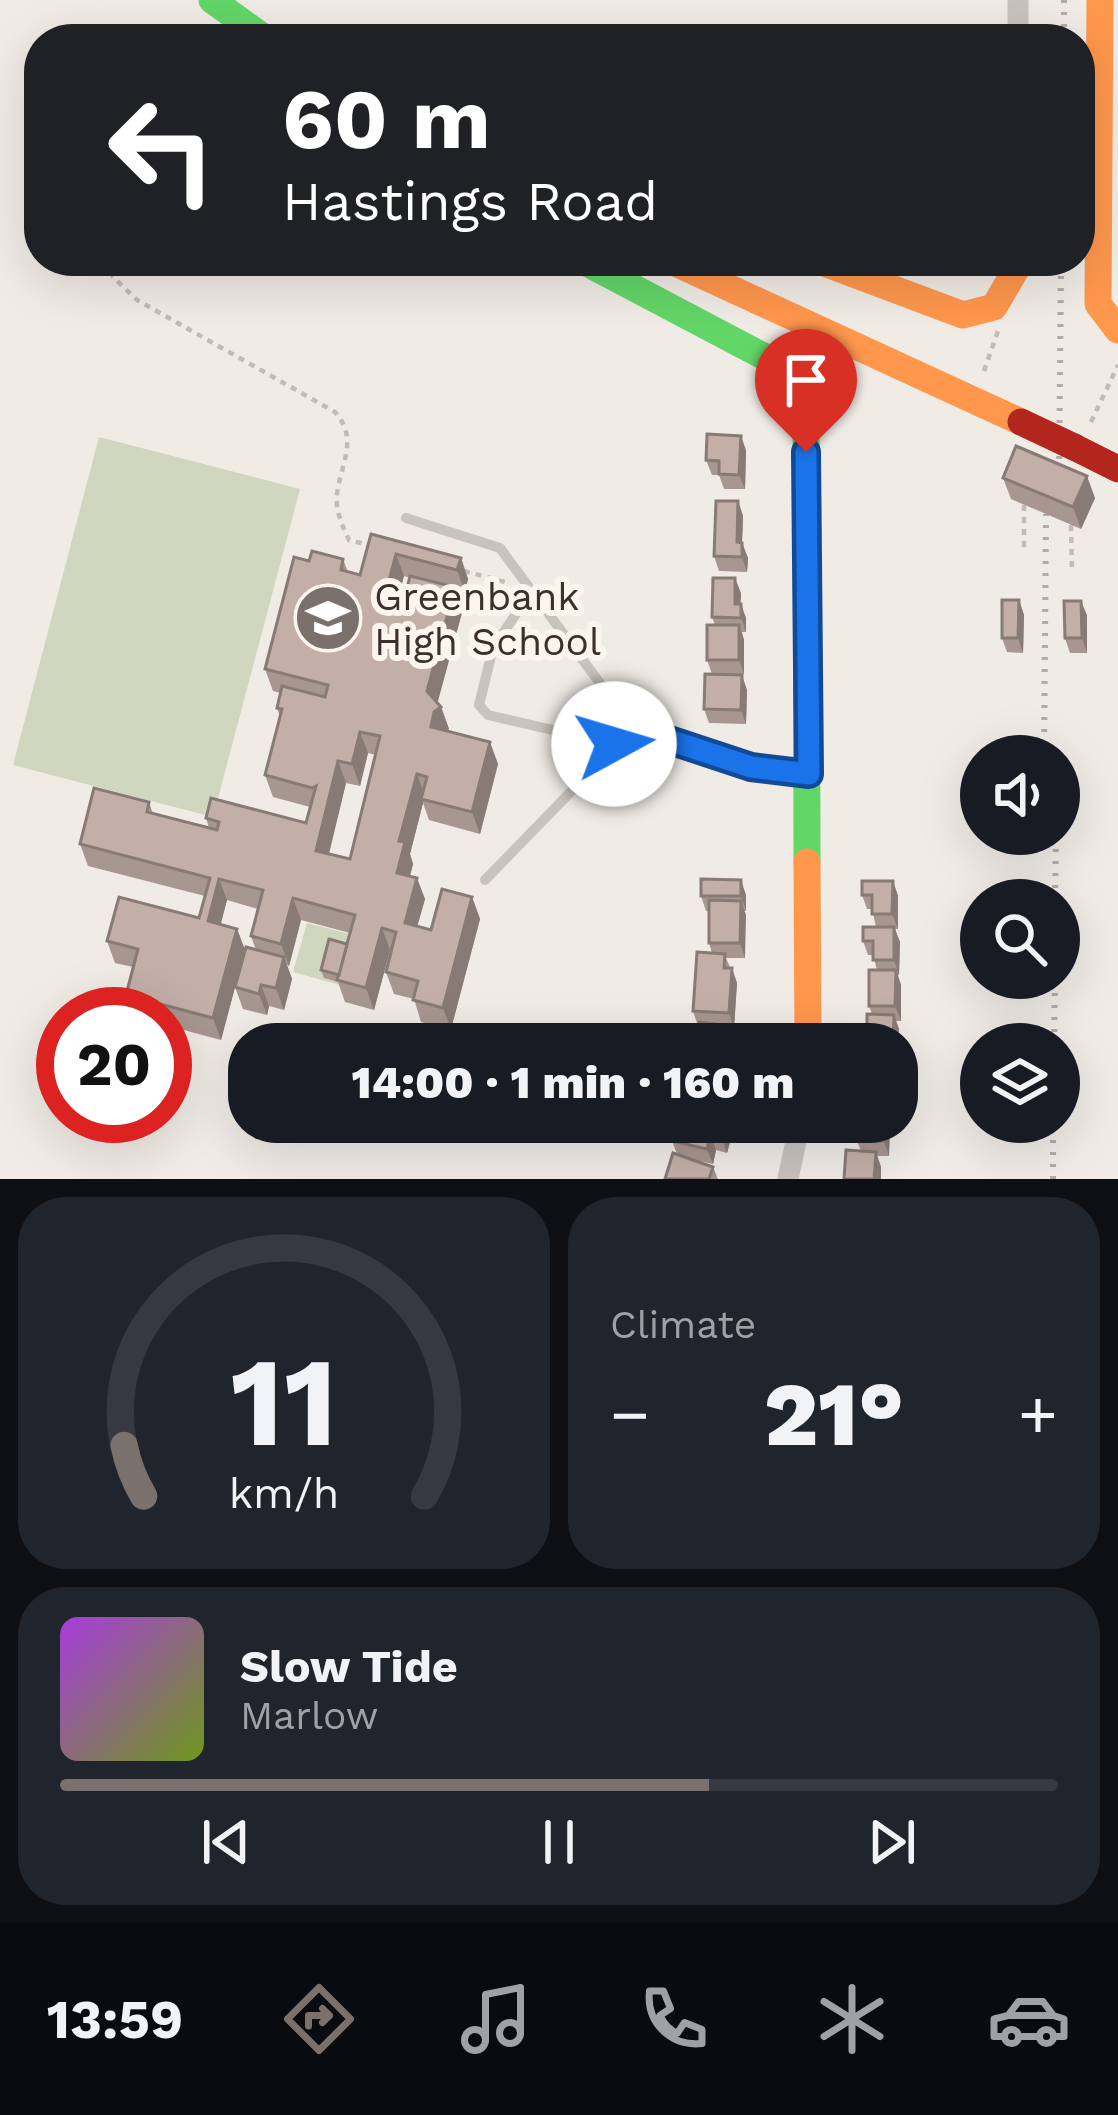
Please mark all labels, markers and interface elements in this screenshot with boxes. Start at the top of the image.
text: 60 m [282,70,491,168]
icon: left [84,72,240,228]
text: Hastings Road [282,170,658,233]
pin [755,329,857,452]
icon: arrive [773,347,839,413]
place label: Greenbank High School [374,574,601,664]
school or university icon: Greenbank High School [293,583,363,653]
position arrow [551,681,677,807]
map controls [960,735,1080,1143]
button: sound [960,735,1080,855]
button: search [960,879,1080,999]
speed limit sign: 20 [36,987,192,1143]
button: layers [960,1023,1080,1143]
text: 14:00 · 1 min · 160 m [352,1056,794,1109]
text: Climate [610,1302,756,1347]
text: 11 [230,1329,338,1475]
text: 21° [764,1361,904,1467]
text: − [610,1376,650,1453]
text: + [1018,1376,1058,1453]
text: km/h [229,1468,339,1518]
text: Slow Tide [240,1640,458,1693]
text: Marlow [240,1693,378,1738]
icon: previous [193,1809,259,1875]
icon: pause [526,1809,592,1875]
icon: next [859,1809,925,1875]
icon: directions [277,1977,361,2061]
icon: music [454,1977,538,2061]
icon: phone [632,1977,716,2061]
icon: climate [810,1977,894,2061]
icon: car [987,1977,1071,2061]
text: 13:59 [47,1988,183,2051]

